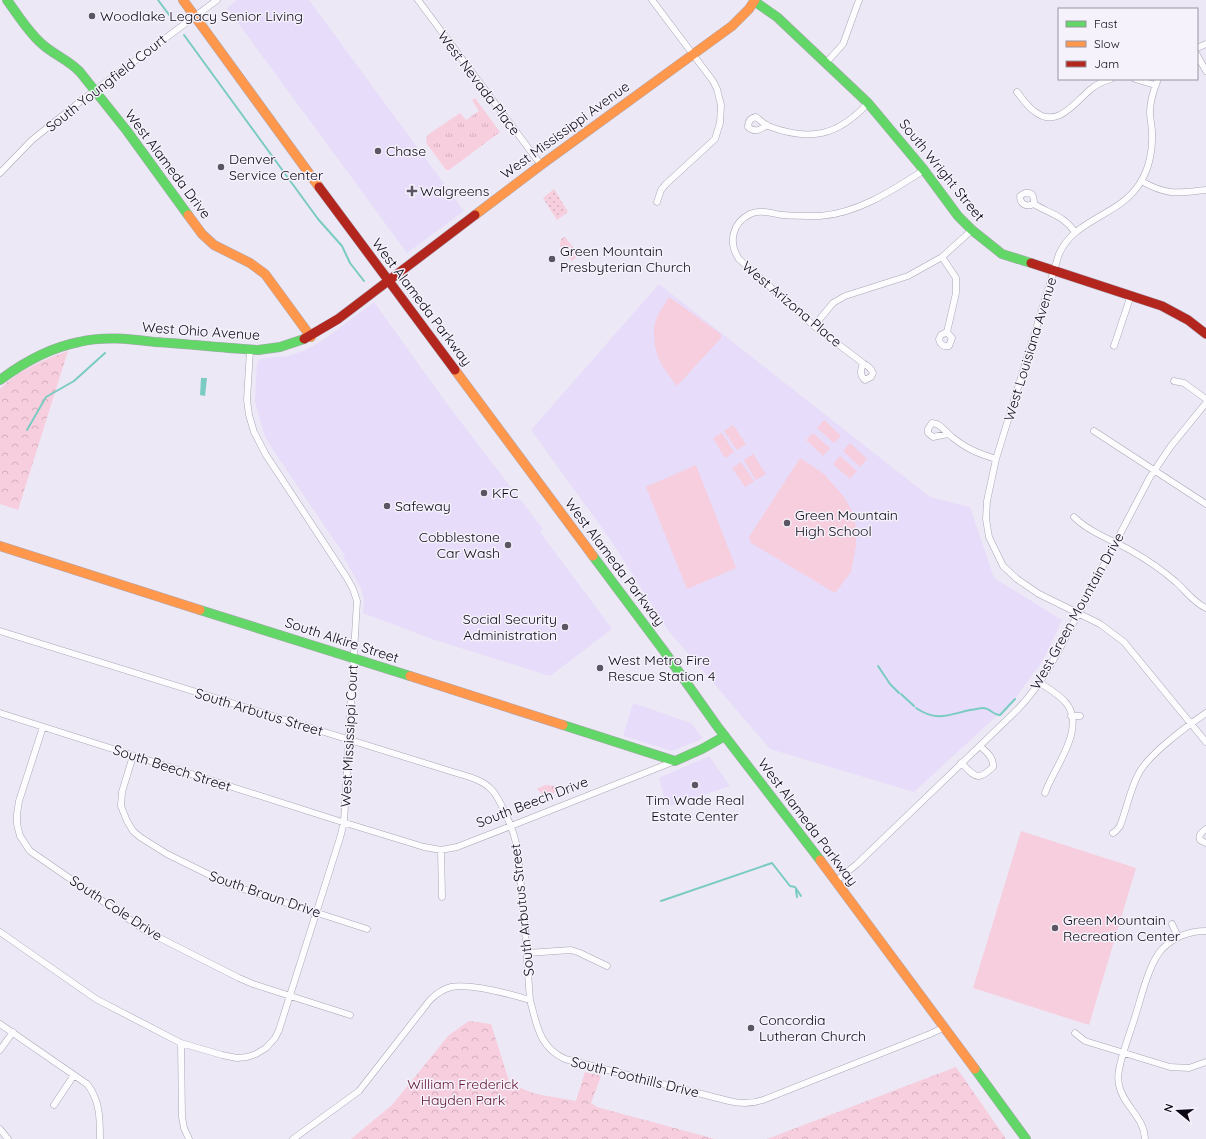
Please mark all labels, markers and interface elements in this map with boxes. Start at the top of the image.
place label: Woodlake Legacy Senior Living [100,7,303,25]
legend [1058,8,1198,80]
marker: Woodlake Legacy Senior Living [87,11,97,21]
text: Fast [1094,16,1118,31]
street label: West Nevada Place [434,27,524,139]
street label: South Youngfield Court [42,30,170,136]
text: Slow [1094,36,1120,51]
text: Jam [1094,56,1119,71]
street label: West Mississippi Avenue [497,77,633,183]
street label: West Alameda Drive [121,106,215,222]
street label: South Wright Street [895,115,989,225]
place label: Chase [386,142,426,160]
marker: Chase [373,146,383,156]
place label: Denver Service Center [229,150,324,184]
marker: Denver Service Center [216,162,226,172]
place label: Walgreens [420,182,489,200]
marker: Walgreens [407,186,417,196]
street label: West Alameda Parkway [368,235,476,369]
place label: Green Mountain Presbyterian Church [560,242,691,276]
marker: Green Mountain Presbyterian Church [547,254,557,264]
street label: West Arizona Place [739,257,846,351]
street label: West Louisiana Avenue [1000,275,1060,423]
street label: West Ohio Avenue [141,318,261,344]
place label: KFC [492,484,518,502]
marker: KFC [479,488,489,498]
street label: West Alameda Parkway [561,495,669,629]
place label: Safeway [395,497,451,515]
marker: Safeway [382,501,392,511]
place label: Green Mountain High School [795,506,898,540]
marker: Green Mountain High School [782,518,792,528]
place label: Cobblestone Car Wash [419,528,500,562]
street label: West Green Mountain Drive [1026,529,1128,693]
marker: Cobblestone Car Wash [503,540,513,550]
place label: Social Security Administration [463,610,557,644]
street label: South Alkire Street [283,613,401,667]
marker: Social Security Administration [560,622,570,632]
place label: West Metro Fire Rescue Station 4 [608,651,715,685]
marker: West Metro Fire Rescue Station 4 [595,663,605,673]
street label: West Mississippi Court [336,664,362,808]
street label: South Arbutus Street [193,684,325,740]
street label: South Beech Street [111,740,234,796]
street label: West Alameda Parkway [754,755,862,889]
street label: South Beech Drive [473,772,591,832]
marker: Tim Wade Real Estate Center [690,780,700,790]
place label: Tim Wade Real Estate Center [645,791,745,825]
street label: South Arbutus Street [506,843,538,977]
street label: South Braun Drive [207,866,323,922]
street label: South Cole Drive [66,871,166,945]
place label: Green Mountain Recreation Center [1063,911,1181,945]
marker: Green Mountain Recreation Center [1050,923,1060,933]
place label: Concordia Lutheran Church [759,1011,866,1045]
marker: Concordia Lutheran Church [746,1023,756,1033]
street label: South Foothills Drive [569,1052,701,1102]
park label: William Frederick Hayden Park [407,1075,519,1109]
north arrow [1158,1091,1198,1131]
text: N [1161,1102,1176,1114]

